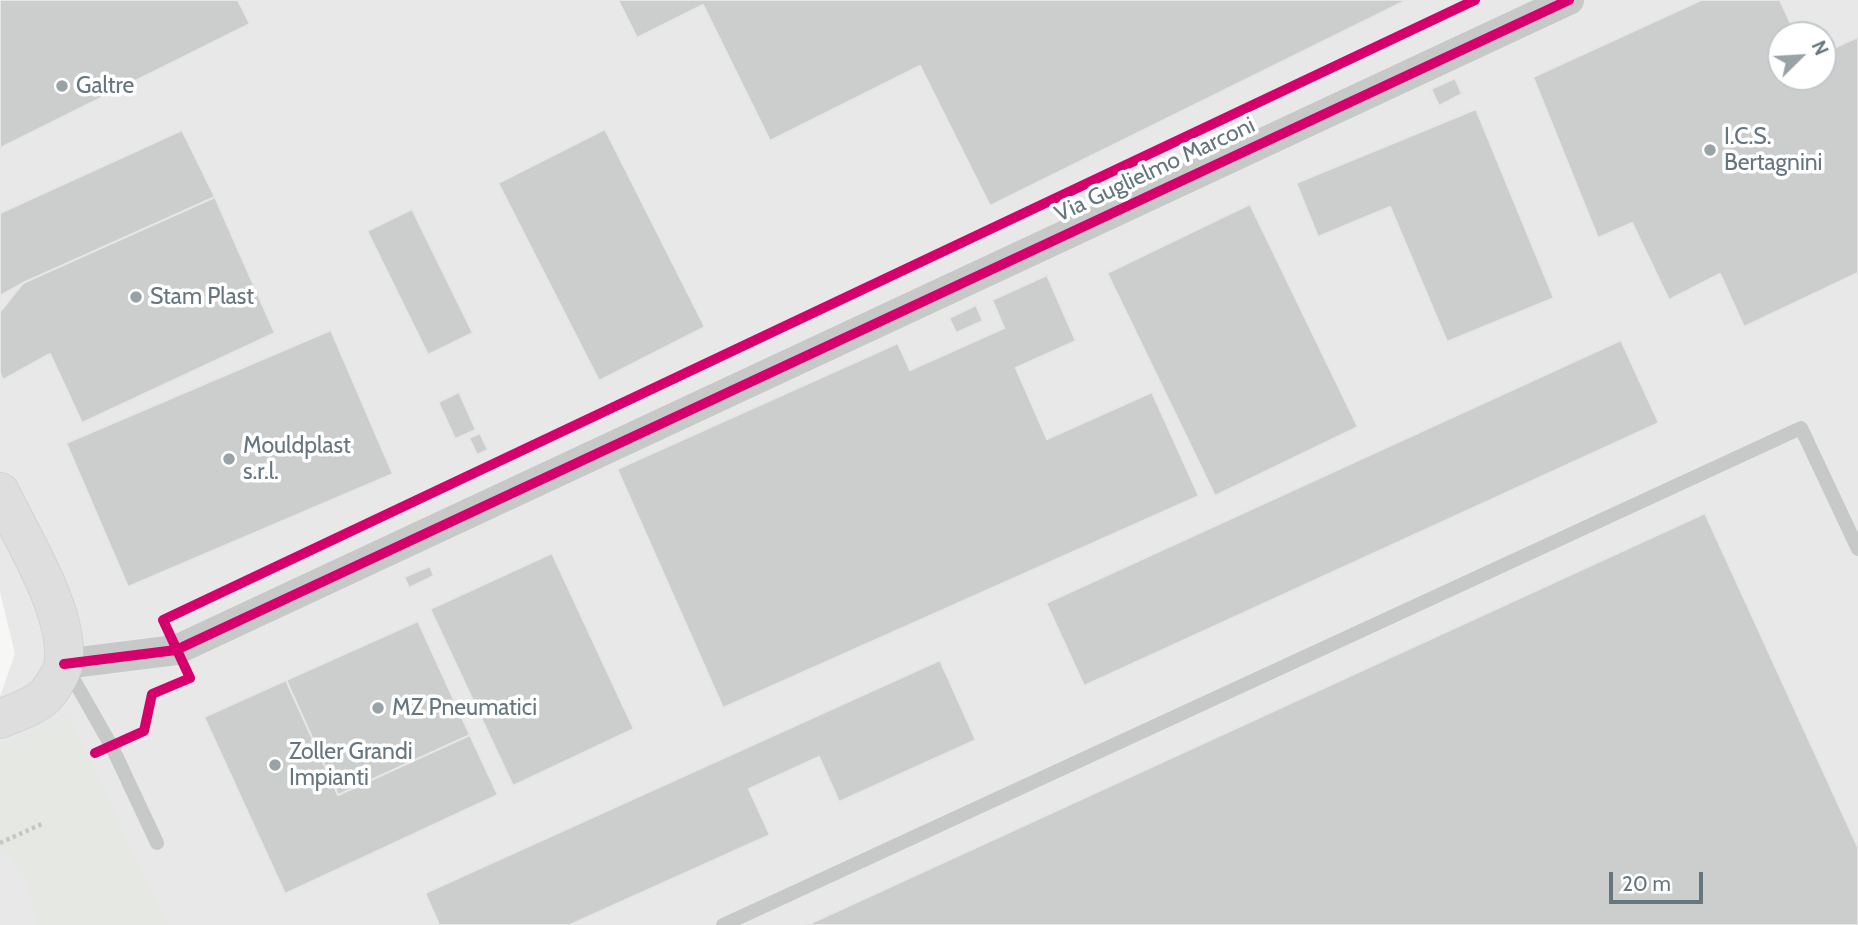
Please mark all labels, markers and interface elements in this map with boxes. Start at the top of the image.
north arrow [1767,21,1837,91]
text: N [1807,37,1833,59]
place label: Galtre [76,72,134,100]
marker: Galtre [54,78,70,94]
street label: Via Guglielmo Marconi [1051,112,1259,228]
place label: I.C.S. Bertagnini [1724,123,1822,177]
marker: I.C.S. Bertagnini [1702,142,1718,158]
place label: Stam Plast [150,283,254,311]
marker: Stam Plast [128,289,144,305]
place label: Mouldplast s.r.l. [243,432,351,486]
marker: Mouldplast s.r.l. [221,451,237,467]
place label: MZ Pneumatici [392,694,537,722]
marker: MZ Pneumatici [370,700,386,716]
place label: Zoller Grandi Impianti [289,738,413,792]
marker: Zoller Grandi Impianti [267,757,283,773]
scale bar [1613,858,1708,902]
text: 20 m [1622,871,1671,896]

